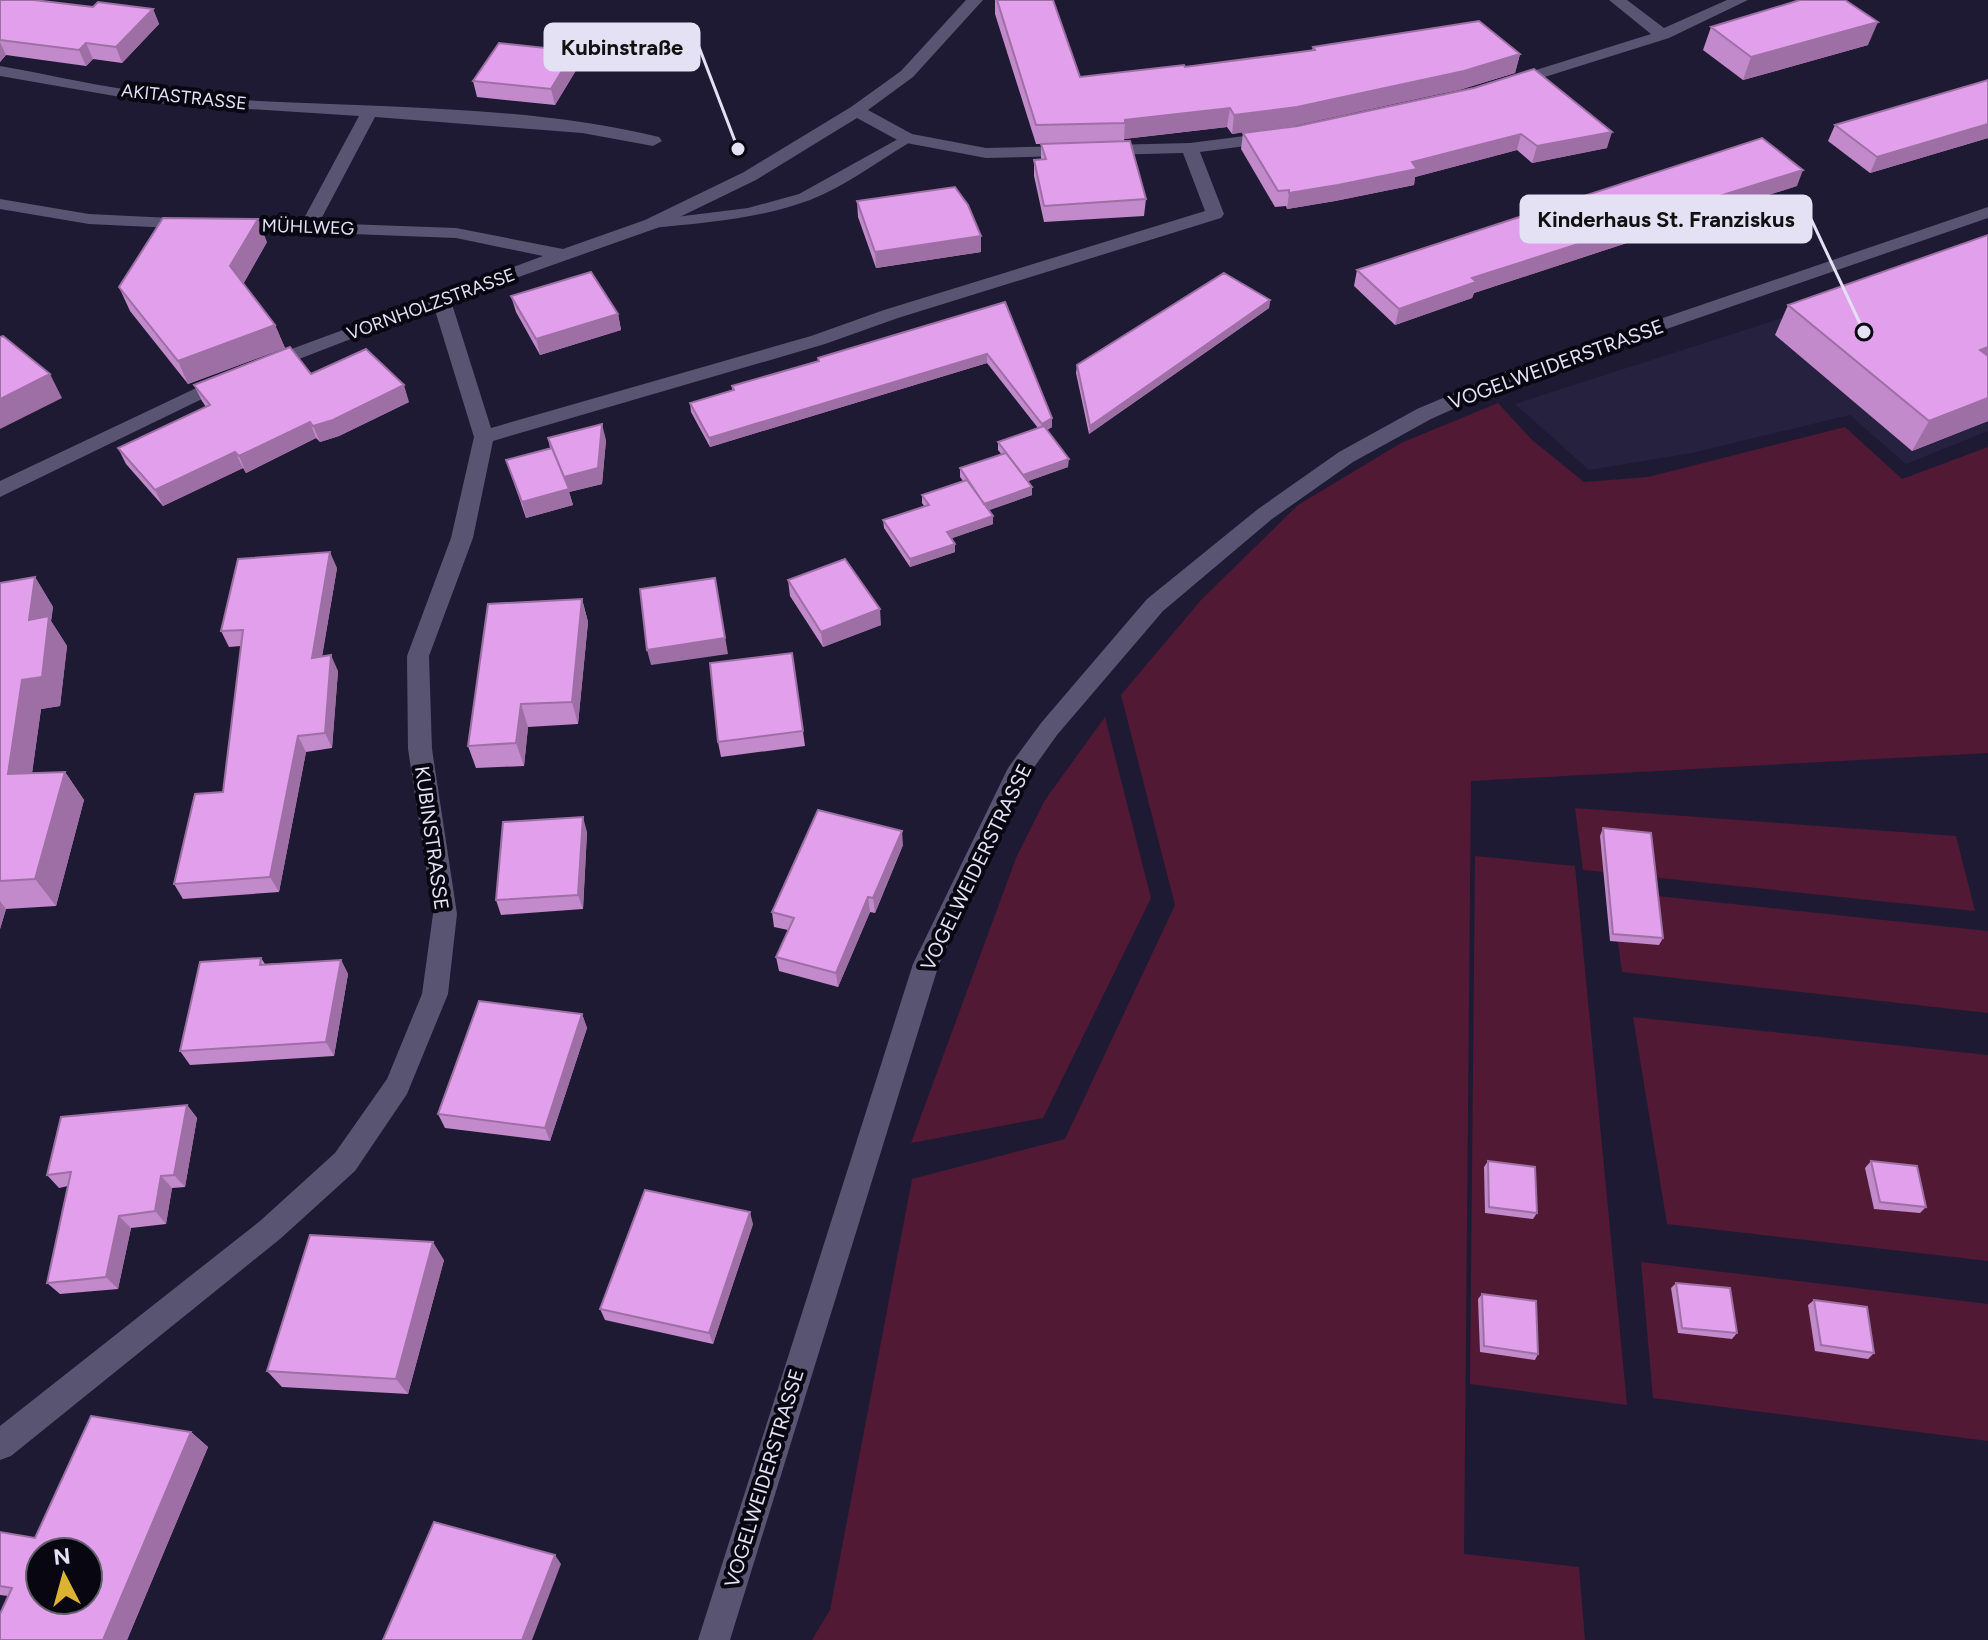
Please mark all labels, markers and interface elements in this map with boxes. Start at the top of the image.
callout: Kubinstraße [545,24,699,70]
text: Kubinstraße [561,34,683,61]
street label: AKITASTRASSE [120,79,248,115]
callout: Kinderhaus St. Franziskus [1521,196,1811,242]
text: Kinderhaus St. Franziskus [1537,206,1795,233]
street label: MÜHLWEG [261,214,355,240]
street label: VORNHOLZSTRASSE [344,263,518,345]
street label: VOGELWEIDERSTRASSE [1445,314,1667,414]
street label: VOGELWEIDERSTRASSE [915,760,1037,974]
street label: KUBINSTRASSE [410,764,454,912]
street label: VOGELWEIDERSTRASSE [719,1366,809,1590]
north arrow [24,1536,104,1616]
text: N [52,1542,72,1571]

